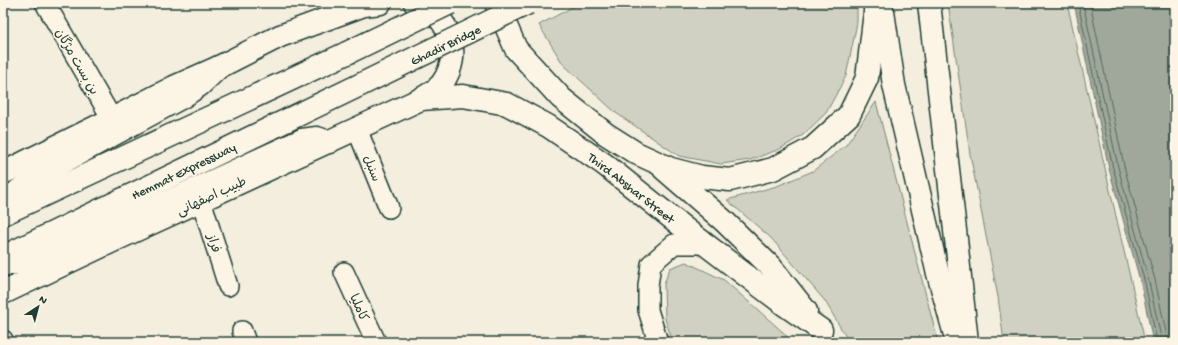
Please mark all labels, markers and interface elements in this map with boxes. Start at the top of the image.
street label: Ghadir Bridge [409,23,484,70]
street label: بن بست مژگان [51,25,103,98]
street label: Hemmat Expressway [130,140,239,204]
street label: Third Abshar Street [583,150,678,229]
street label: سنبل [359,153,384,184]
street label: طبیب اصفهانی [175,175,249,220]
street label: فراز [202,232,223,255]
north arrow [18,287,58,327]
street label: کاملیا [345,292,371,324]
text: N [36,294,49,307]

